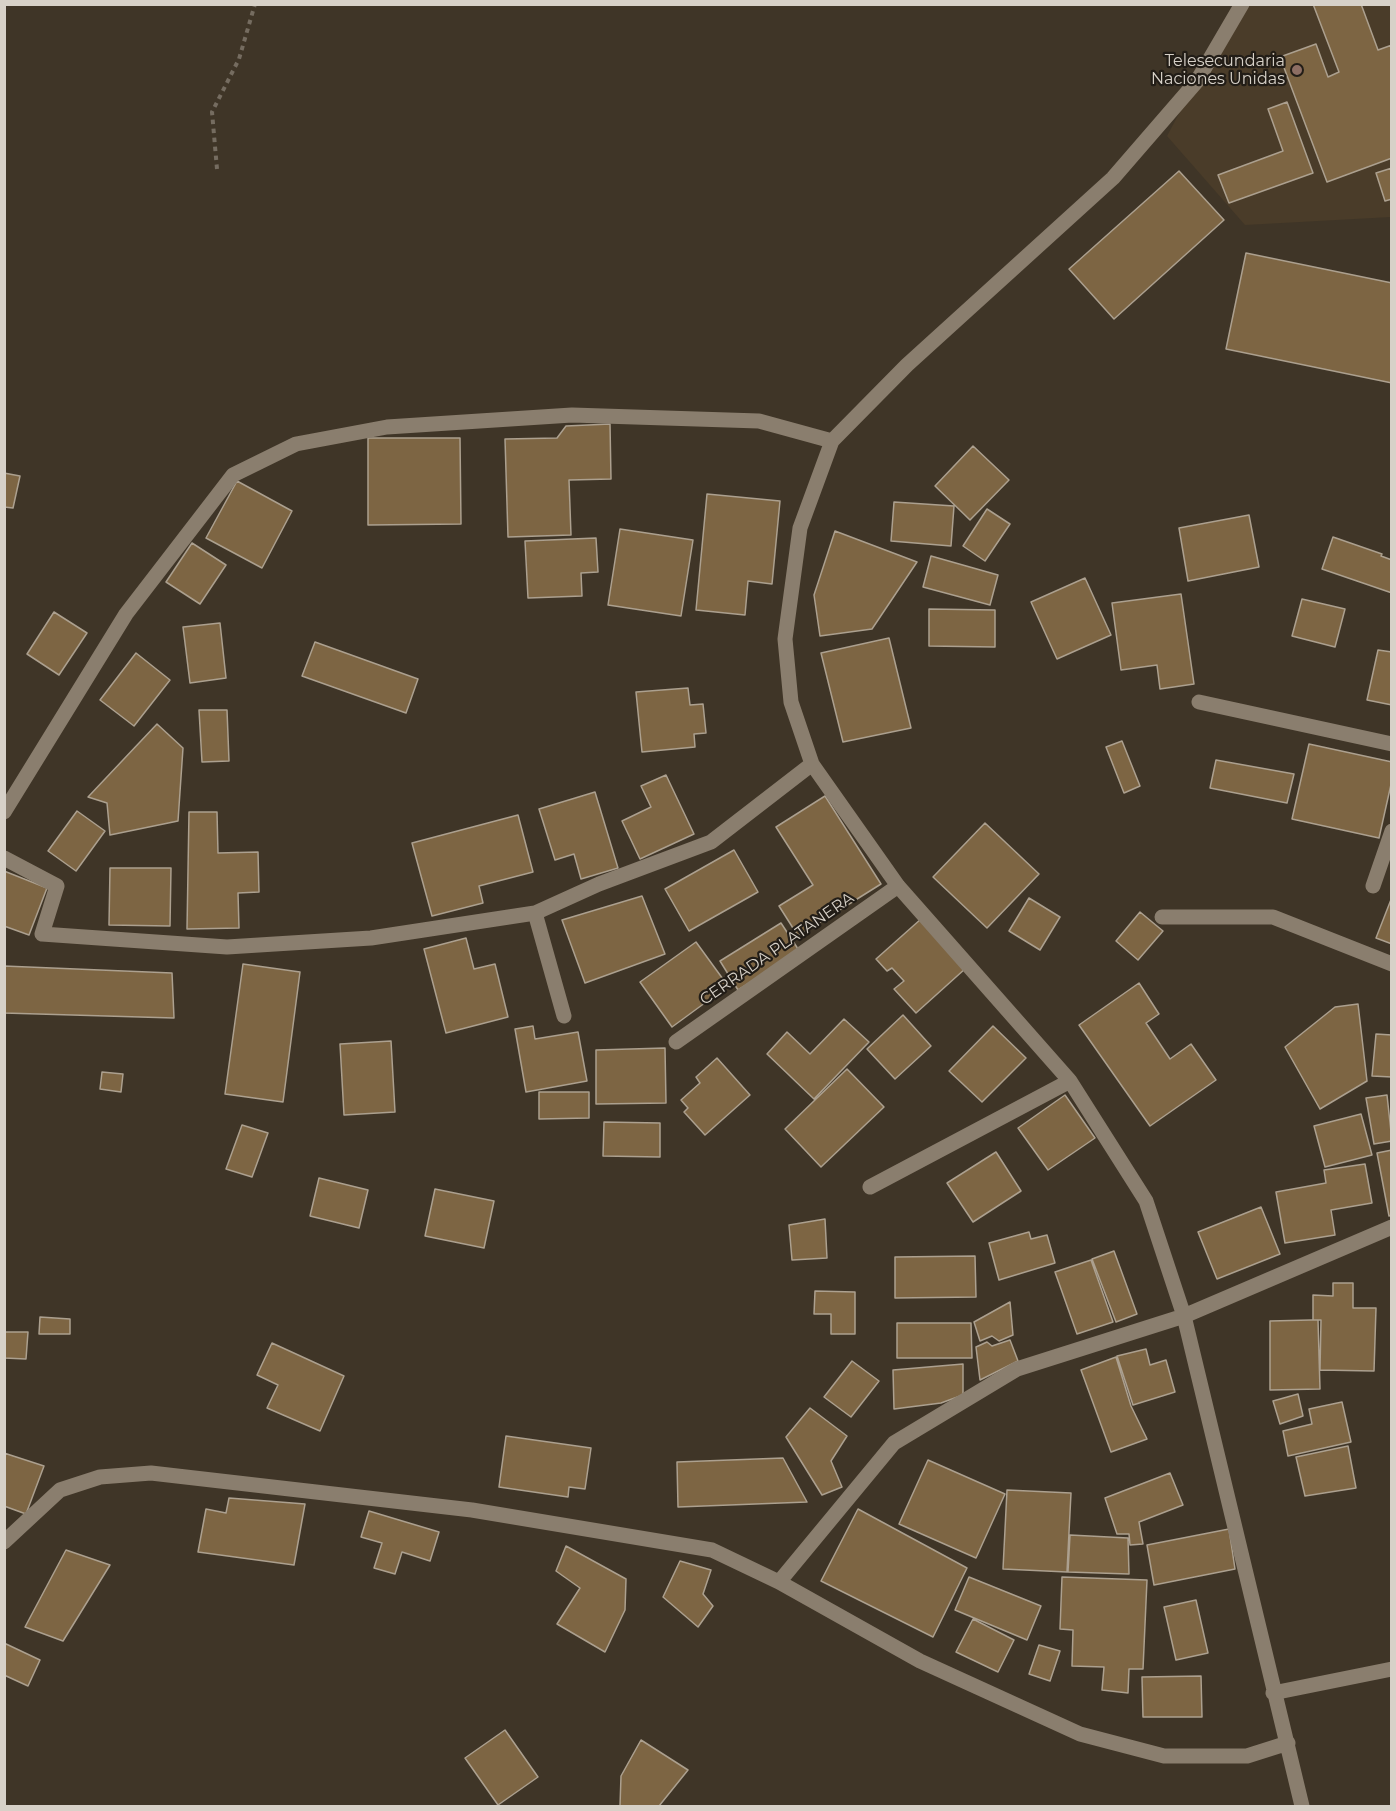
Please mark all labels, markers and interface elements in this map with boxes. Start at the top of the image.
place label: Telesecundaria Naciones Unidas [1151,51,1285,89]
marker: Telesecundaria Naciones Unidas [1290,63,1304,77]
street label: CERRADA PLATANERA [696,888,858,1010]

